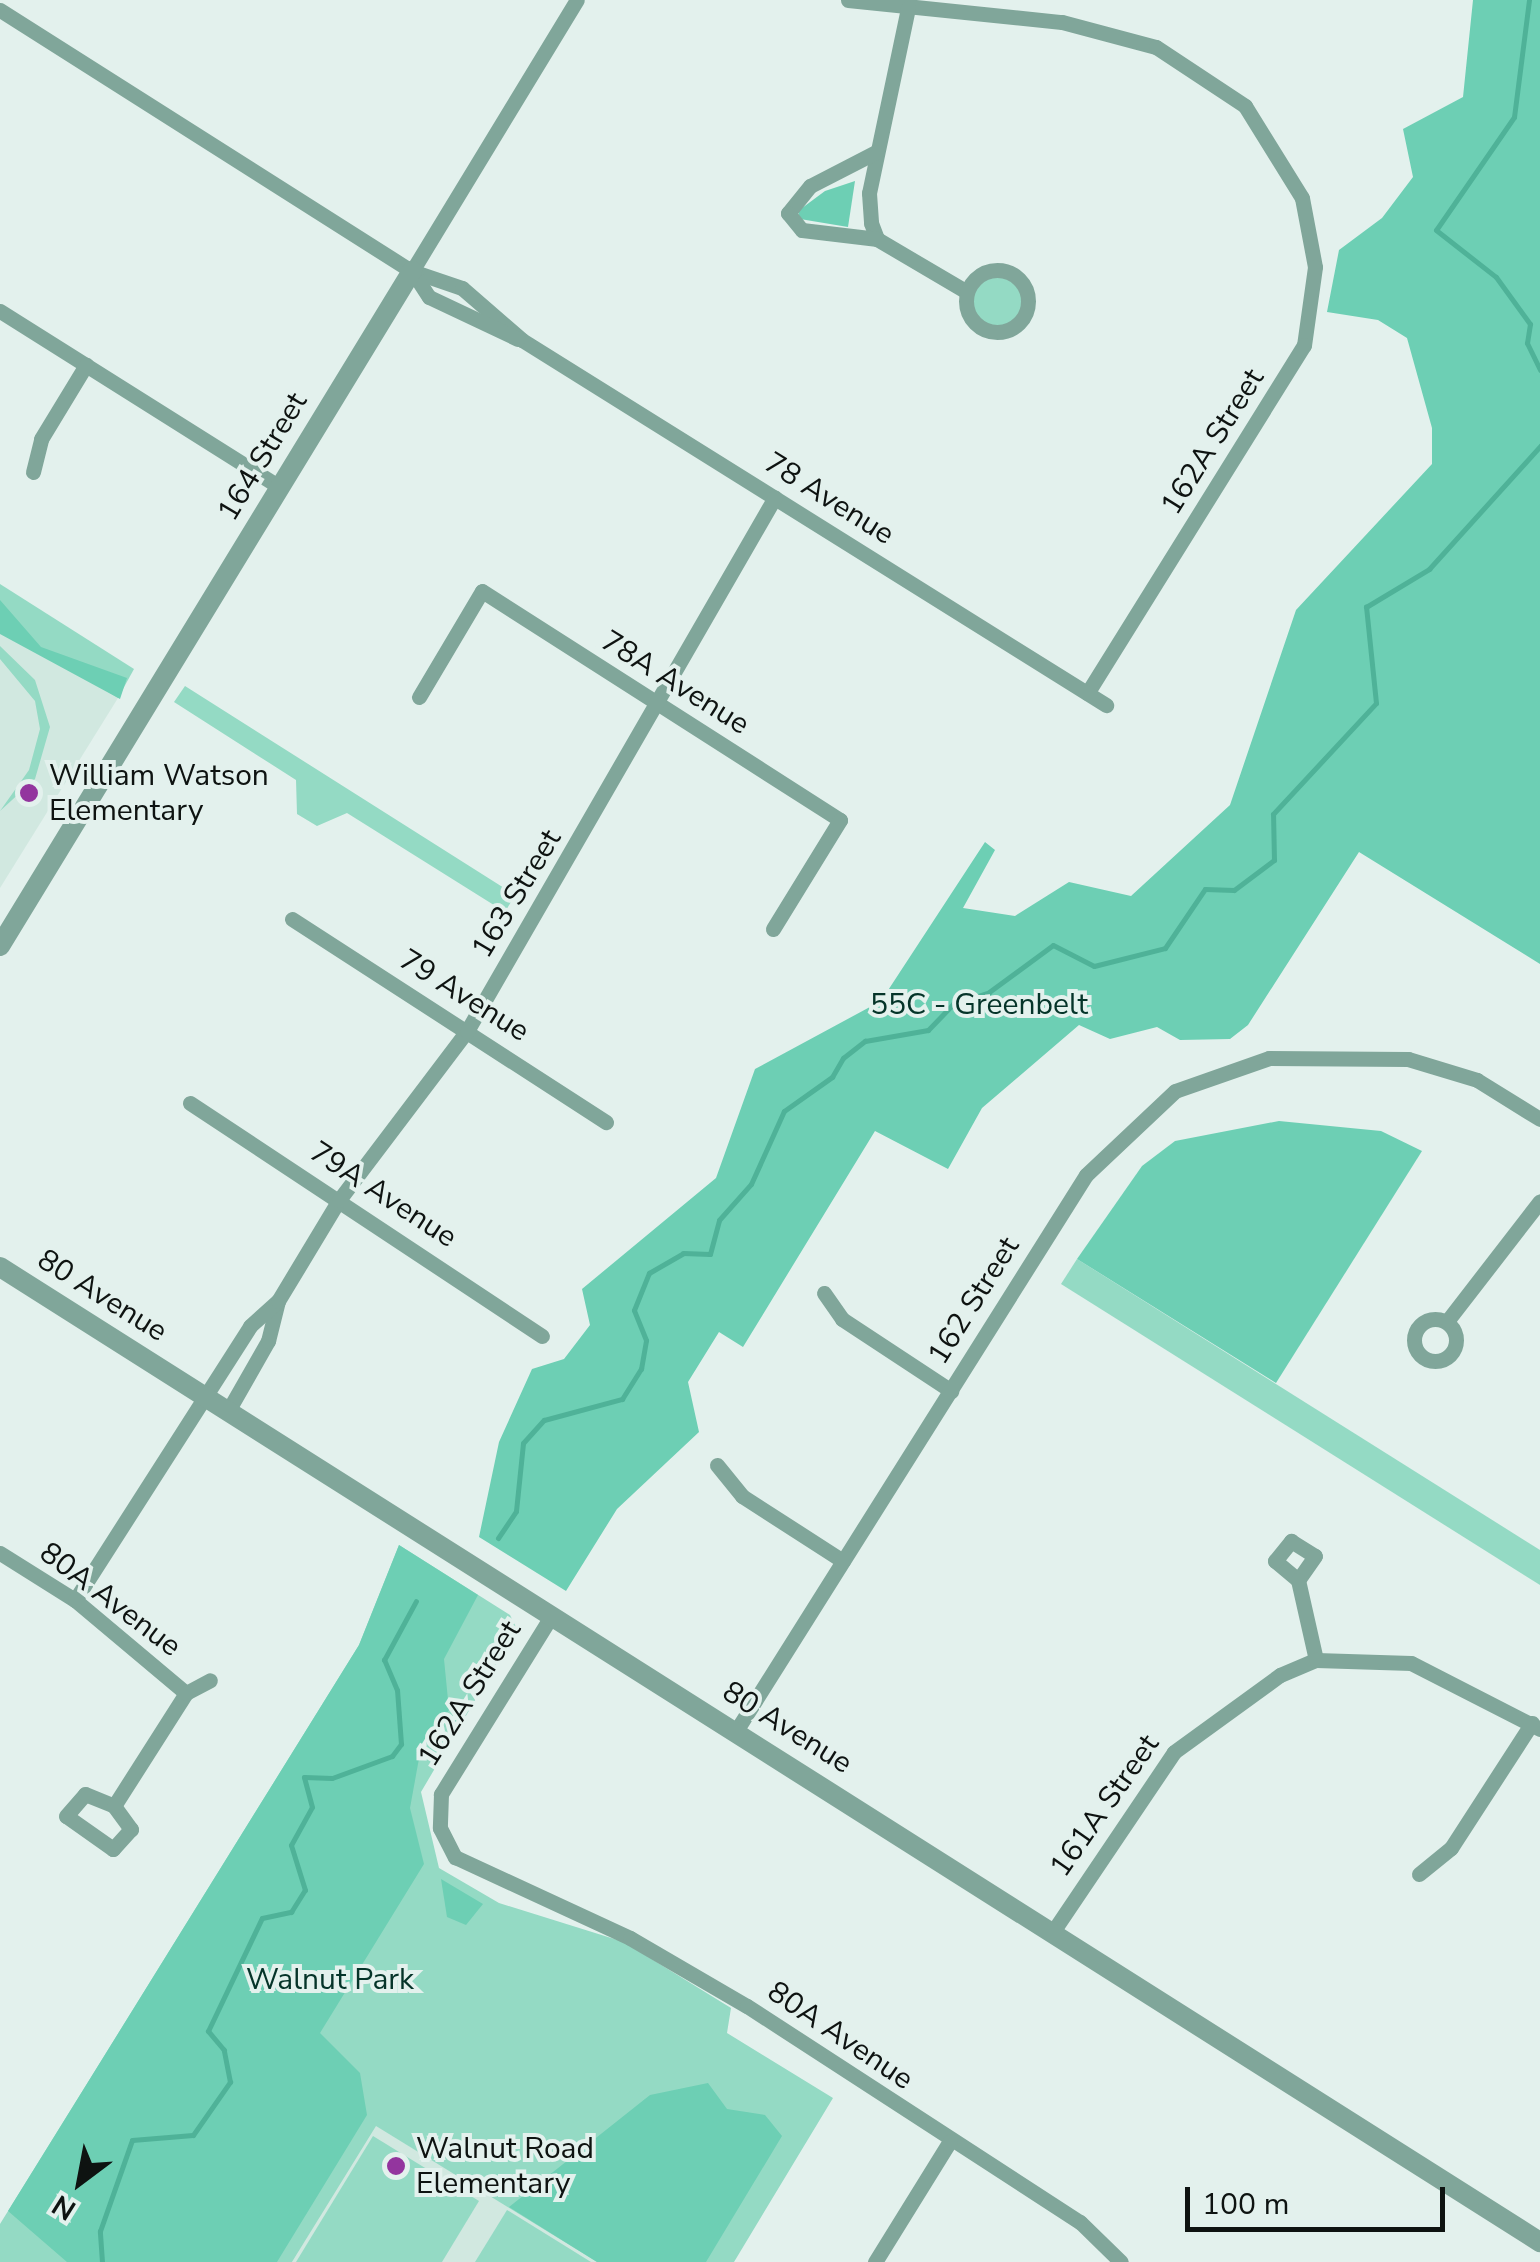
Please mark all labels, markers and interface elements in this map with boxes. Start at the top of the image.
street label: 162A Street [1154,362,1272,522]
street label: 164 Street [211,386,315,528]
street label: 78 Avenue [758,445,900,553]
street label: 78A Avenue [594,623,756,743]
place label: William Watson Elementary [49,758,269,828]
marker: William Watson Elementary [18,782,40,804]
street label: 163 Street [465,823,569,965]
street label: 79 Avenue [393,942,535,1050]
park label: 55C - Greenbelt [870,987,1088,1023]
street label: 79A Avenue [303,1134,463,1256]
street label: 162 Street [921,1231,1027,1371]
street label: 80 Avenue [31,1242,173,1350]
street label: 80A Avenue [32,1535,188,1665]
street label: 162A Street [411,1614,529,1774]
street label: 80 Avenue [716,1674,858,1782]
street label: 161A Street [1043,1728,1167,1884]
park label: Walnut Park [246,1962,414,1998]
street label: 80A Avenue [760,1974,920,2098]
place label: Walnut Road Elementary [416,2131,594,2202]
north arrow [30,2132,130,2232]
marker: Walnut Road Elementary [385,2155,407,2177]
scale bar [1190,2167,1450,2229]
text: 100 m [1202,2184,1289,2225]
text: N [45,2186,83,2229]

